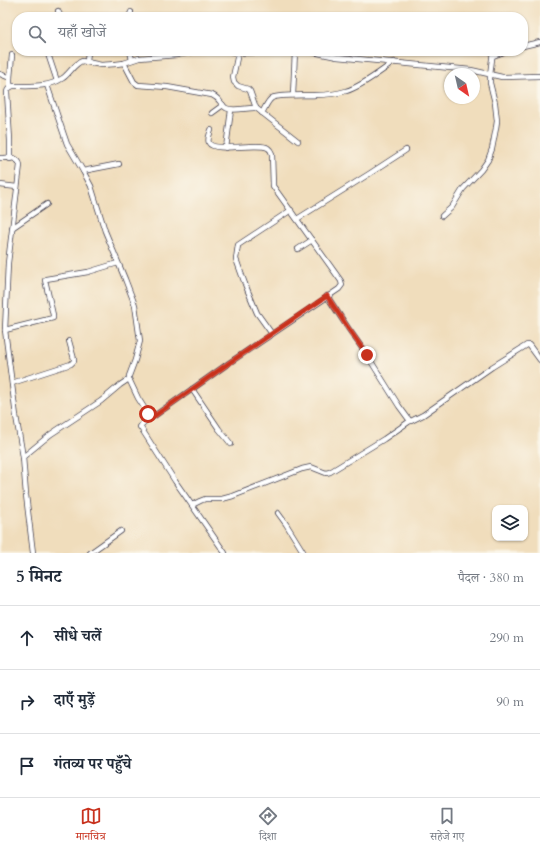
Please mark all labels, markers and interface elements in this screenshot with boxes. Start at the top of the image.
search box [12,12,528,56]
text: यहाँ खोजें [58,22,106,42]
icon: search [26,23,48,45]
north arrow [444,68,480,104]
route end [358,346,376,364]
route start [139,405,157,423]
map controls [492,505,528,541]
button: layers [492,505,528,541]
text: 5 मिनट [16,565,62,588]
text: पैदल · 380 m [458,569,524,587]
text: सीधे चलें [54,626,102,646]
icon: ahead [16,627,38,649]
text: 290 m [490,629,524,647]
text: दाएँ मुड़ें [54,690,95,710]
icon: right [16,691,38,713]
text: 90 m [496,693,524,711]
text: गंतव्य पर पहुँचे [54,754,131,774]
icon: arrive [16,755,38,777]
tab: मानचित्र [76,805,105,847]
tab: दिशा [257,805,279,847]
tab: सहेजे गए [430,805,464,847]

